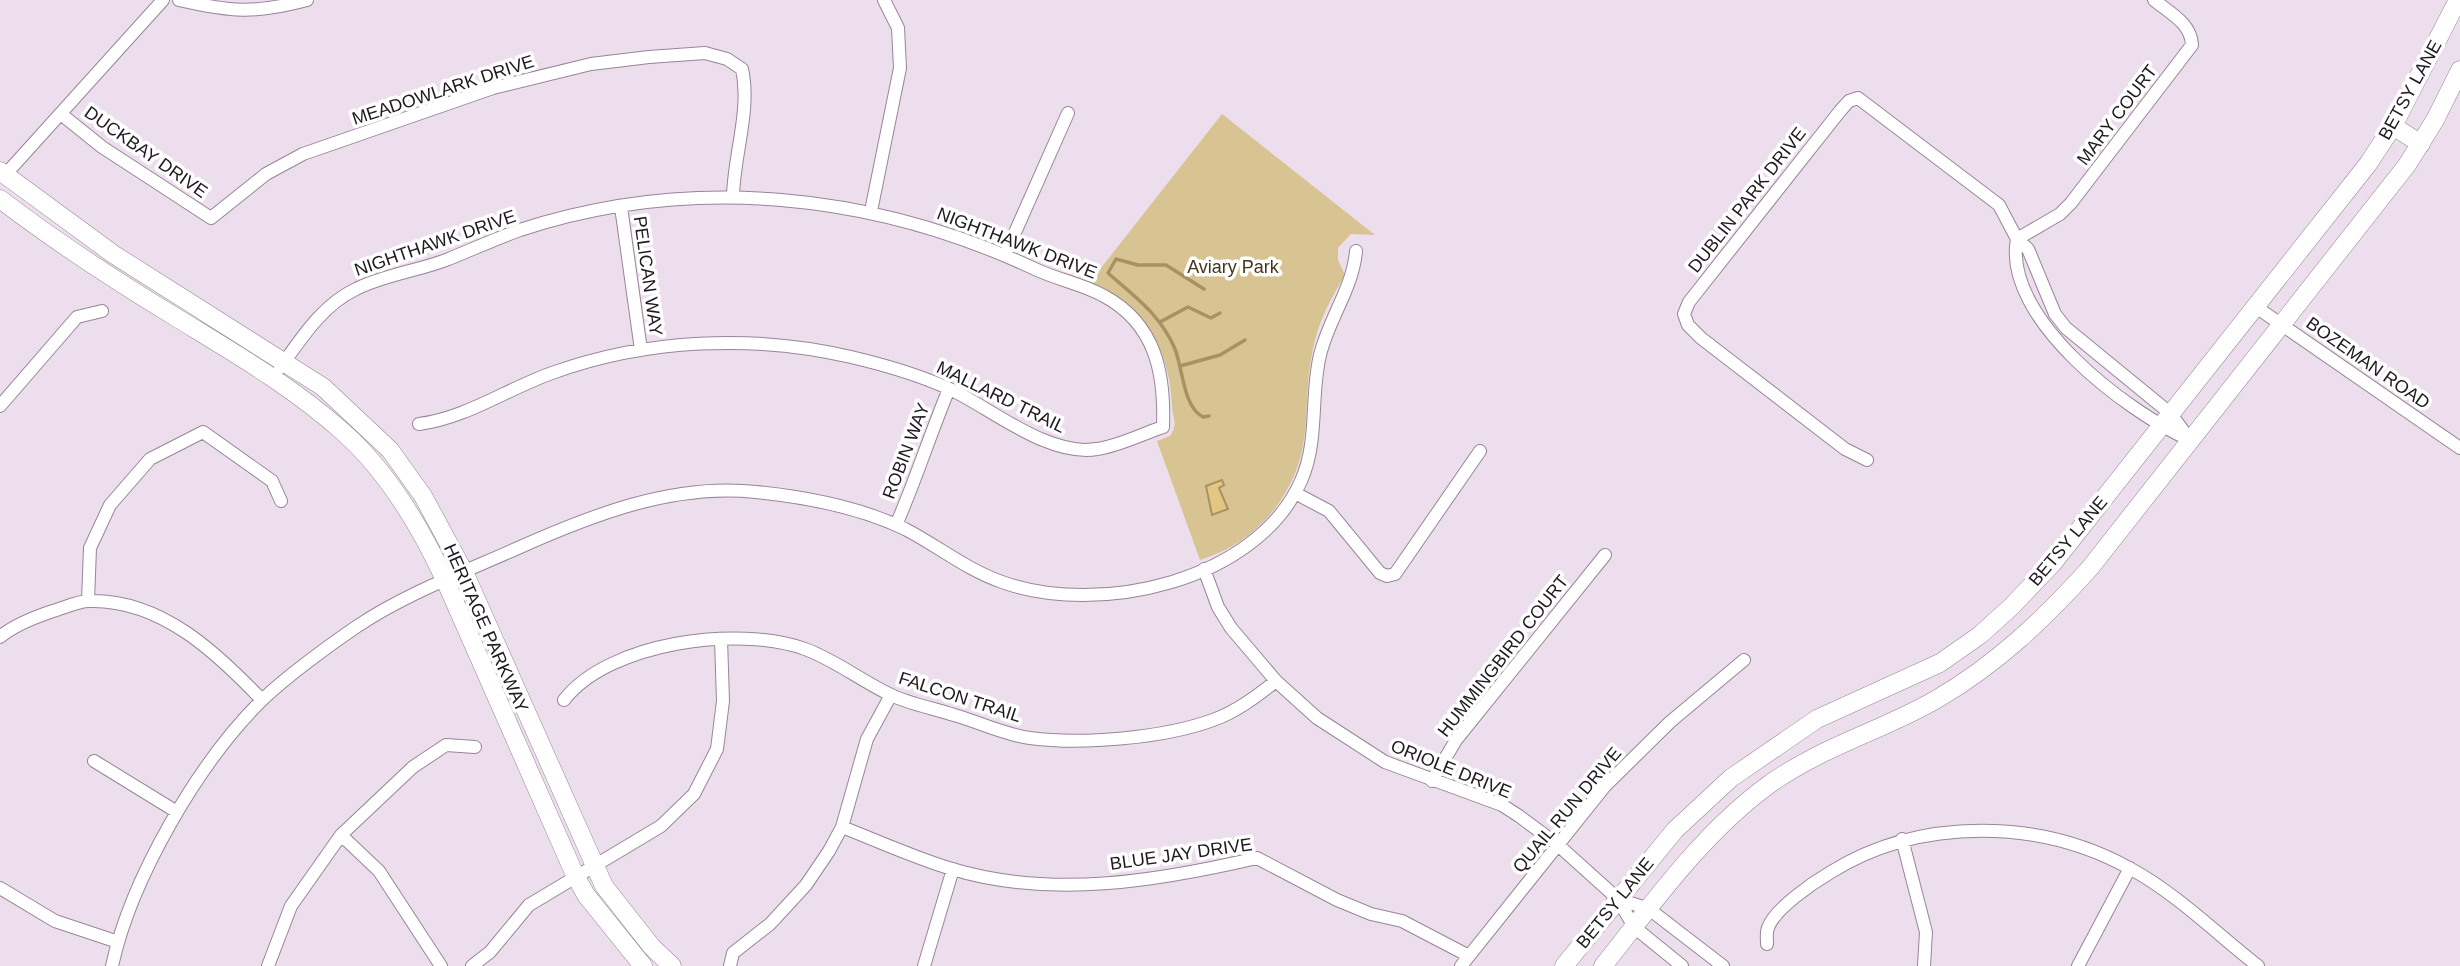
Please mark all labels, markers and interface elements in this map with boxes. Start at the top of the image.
street label: BETSY LANE [2374,37,2446,143]
street label: MEADOWLARK DRIVE [350,51,536,129]
street label: MARY COURT [2073,61,2161,169]
street label: DUCKBAY DRIVE [81,102,211,202]
street label: DUBLIN PARK DRIVE [1684,123,1810,277]
street label: NIGHTHAWK DRIVE [934,203,1100,283]
street label: NIGHTHAWK DRIVE [352,206,518,280]
street label: PELICAN WAY [630,215,666,337]
park label: Aviary Park [1187,257,1280,277]
street label: BOZEMAN ROAD [2302,313,2434,413]
street label: MALLARD TRAIL [933,357,1069,437]
street label: ROBIN WAY [879,400,933,502]
street label: BETSY LANE [2025,492,2111,590]
street label: HERITAGE PARKWAY [440,541,532,715]
street label: HUMMINGBIRD COURT [1434,571,1572,741]
street label: FALCON TRAIL [896,668,1024,726]
street label: ORIOLE DRIVE [1388,736,1514,802]
street label: QUAIL RUN DRIVE [1509,743,1625,877]
street label: BLUE JAY DRIVE [1109,834,1253,874]
street label: BETSY LANE [1572,854,1658,952]

